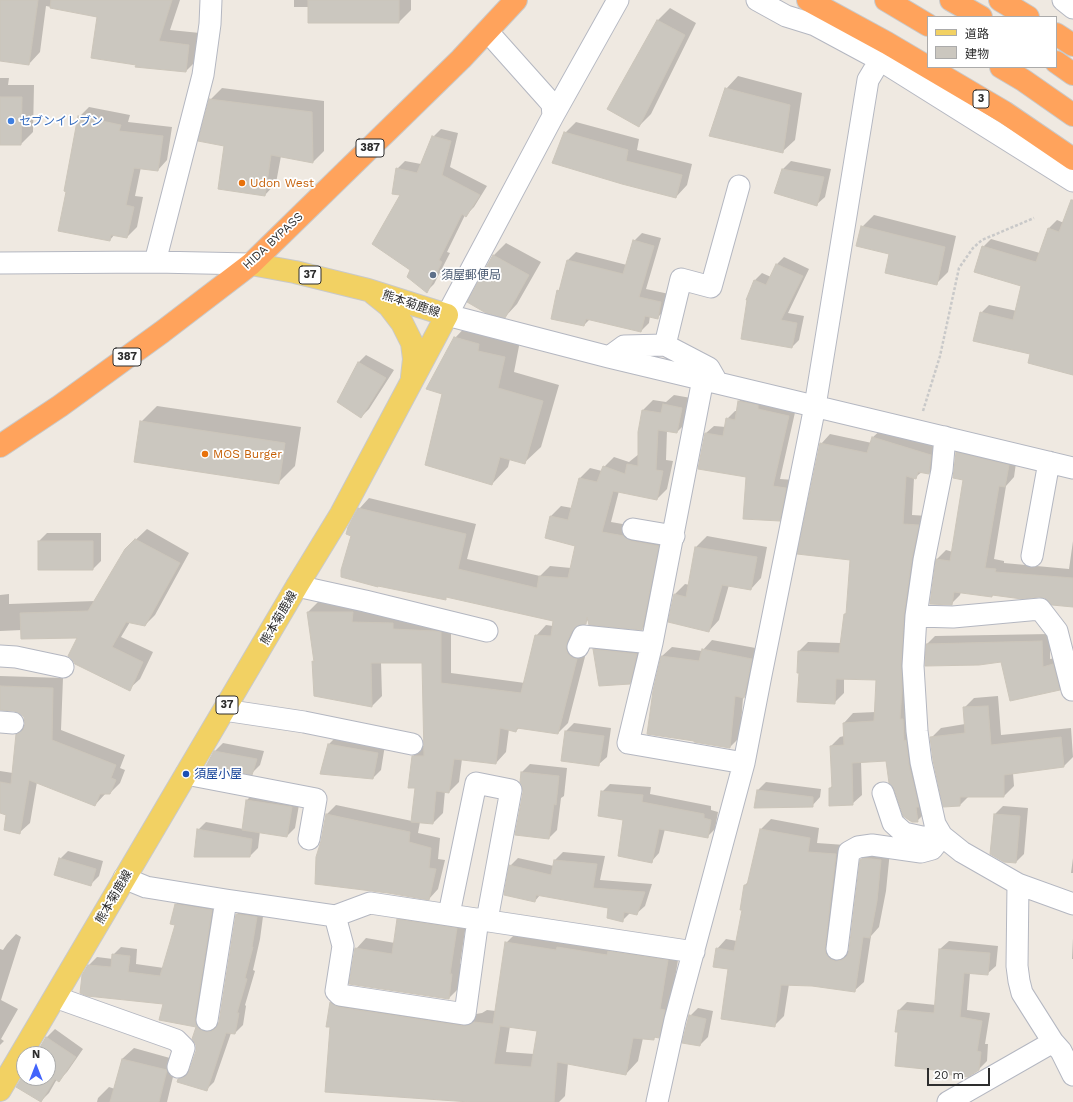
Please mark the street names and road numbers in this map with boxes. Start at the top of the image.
road number: 3 [973,90,989,108]
road number: 387 [356,139,384,157]
street label: HIDA BYPASS [240,210,306,272]
road number: 37 [299,266,321,284]
street label: 熊本菊鹿線 [380,288,442,320]
road number: 387 [113,348,141,366]
street label: 熊本菊鹿線 [258,588,300,648]
road number: 37 [216,696,238,714]
street label: 熊本菊鹿線 [93,867,135,927]

